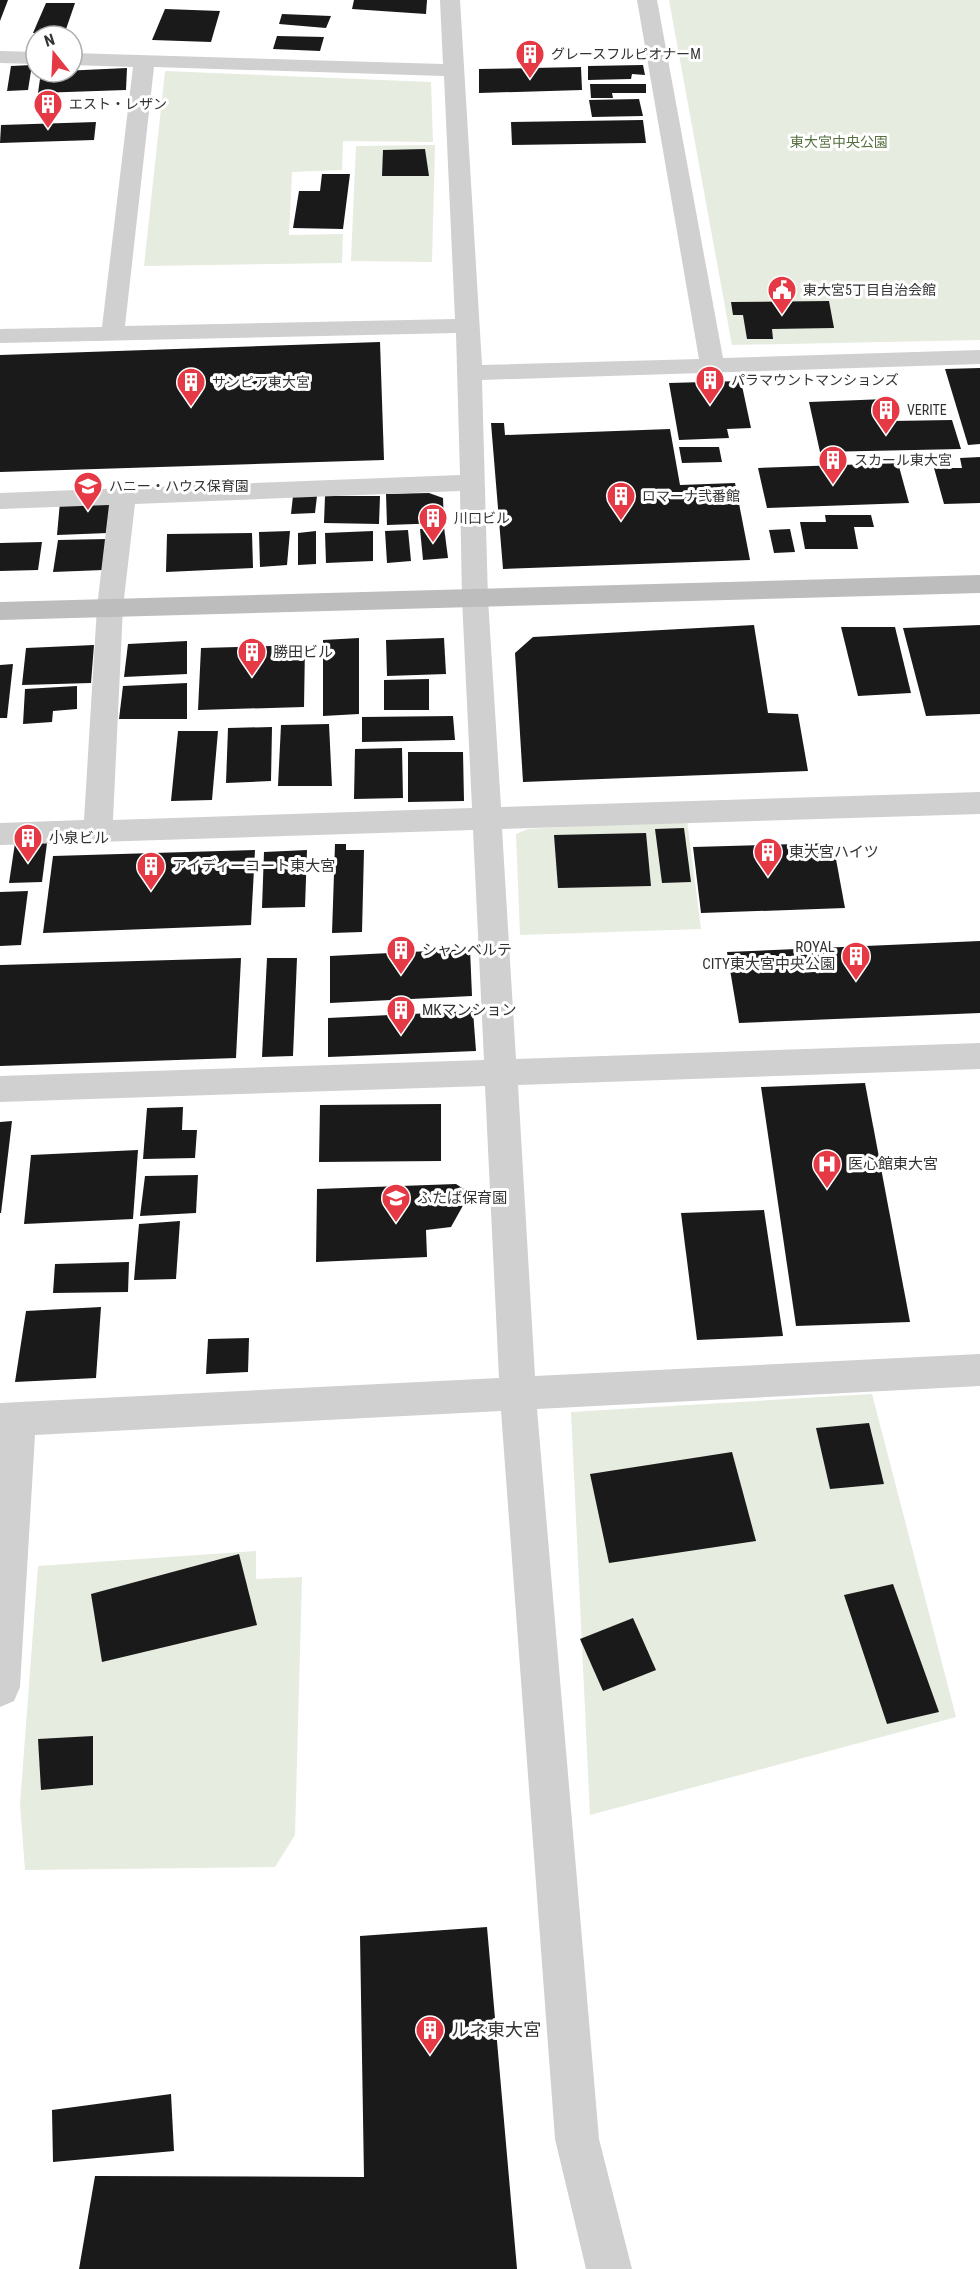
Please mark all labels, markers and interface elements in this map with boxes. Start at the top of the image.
north arrow [24,24,84,84]
text: N [42,30,57,51]
building icon: グレースフルピオナーM [514,38,546,80]
place label: グレースフルピオナーM [551,46,701,62]
building icon: エスト・レザン [32,88,64,130]
place label: エスト・レザン [69,96,167,112]
park label: 東大宮中央公園 [790,134,888,150]
public building icon: 東大宮5丁目自治会館 [766,274,798,316]
place label: 東大宮5丁目自治会館 [803,282,936,298]
building icon: パラマウントマンションズ [694,364,726,406]
building icon: サンピア東大宮 [175,366,207,408]
place label: パラマウントマンションズ [731,372,899,388]
place label: サンピア東大宮 [212,374,310,390]
building icon: VERITE [870,394,902,436]
place label: VERITE [907,402,947,418]
building icon: スカール東大宮 [817,444,849,486]
place label: スカール東大宮 [854,452,952,468]
school or university icon: ハニー・ハウス保育園 [72,470,104,512]
place label: ハニー・ハウス保育園 [109,478,249,494]
building icon: ロマーナ弐番館 [605,480,637,522]
place label: ロマーナ弐番館 [642,488,740,504]
building icon: 川口ビル [417,502,449,544]
place label: 川口ビル [454,510,510,526]
building icon: 勝田ビル [236,636,268,678]
place label: 勝田ビル [273,643,333,661]
building icon: 小泉ビル [12,822,44,864]
place label: 小泉ビル [49,829,109,847]
building icon: 東大宮ハイツ [752,836,784,878]
place label: 東大宮ハイツ [789,843,879,861]
building icon: アイディーコート東大宮 [135,850,167,892]
place label: アイディーコート東大宮 [172,857,335,875]
building icon: シャンベルテ [385,934,417,976]
place label: ROYAL CITY東大宮中央公園 [702,938,835,973]
building icon: ROYAL CITY東大宮中央公園 [840,940,872,982]
place label: シャンベルテ [422,941,512,959]
building icon: MKマンション [385,994,417,1036]
place label: MKマンション [422,1001,517,1019]
hospital icon: 医心館東大宮 [811,1148,843,1190]
place label: 医心館東大宮 [848,1155,938,1173]
school or university icon: ふたば保育園 [380,1182,412,1224]
place label: ふたば保育園 [417,1189,507,1207]
building icon: ルネ東大宮 [414,2014,446,2056]
place label: ルネ東大宮 [451,2019,541,2040]

